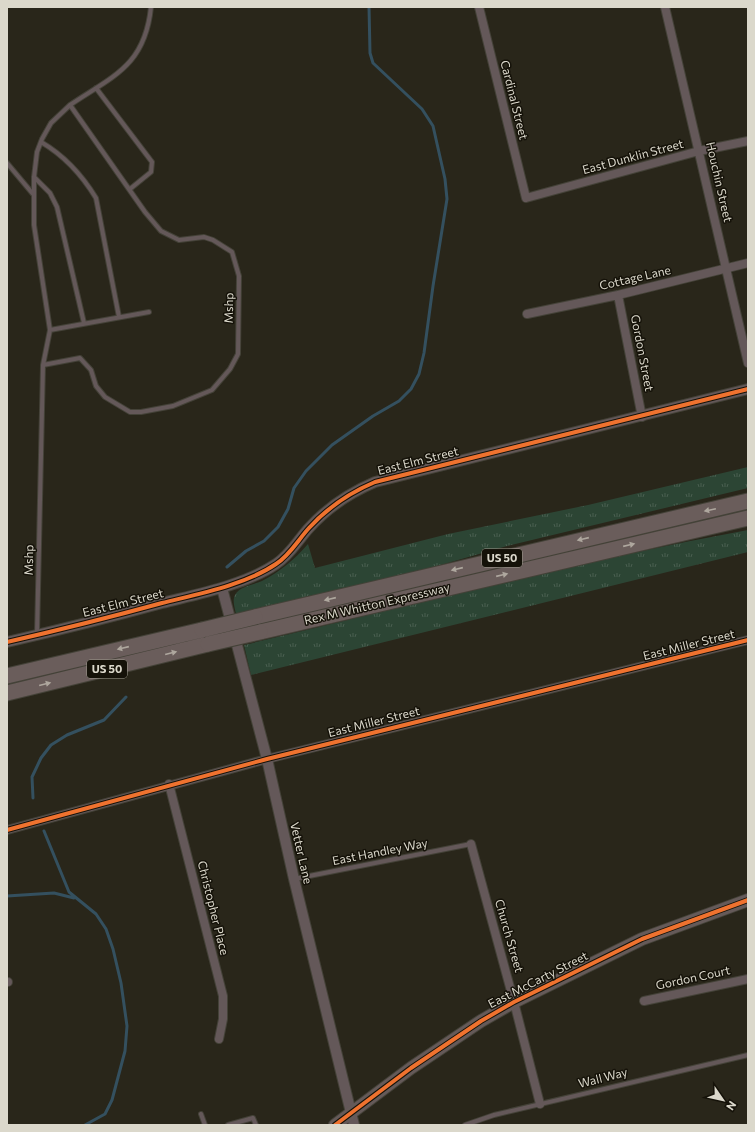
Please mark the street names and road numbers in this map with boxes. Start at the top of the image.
street label: Cardinal Street [498,59,532,141]
street label: East Dunklin Street [581,136,685,176]
street label: Houchin Street [704,140,736,223]
street label: Cottage Lane [598,262,672,292]
street label: Mshp [221,292,235,324]
street label: Gordon Street [629,313,657,392]
street label: East Elm Street [376,443,460,477]
street label: Mshp [21,544,35,576]
road number: US 50 [482,549,522,567]
street label: Rex M Whitton Expressway [303,579,451,627]
street label: East Elm Street [81,585,165,619]
street label: East Miller Street [641,626,736,662]
road number: US 50 [87,660,127,678]
street label: East Miller Street [326,703,421,739]
street label: Vetter Lane [288,820,316,885]
street label: East Handley Way [331,835,429,867]
street label: Christopher Place [195,859,232,956]
street label: Church Street [493,898,527,974]
street label: East McCarty Street [485,948,590,1010]
street label: Gordon Court [654,962,731,992]
street label: Wall Way [577,1064,629,1090]

